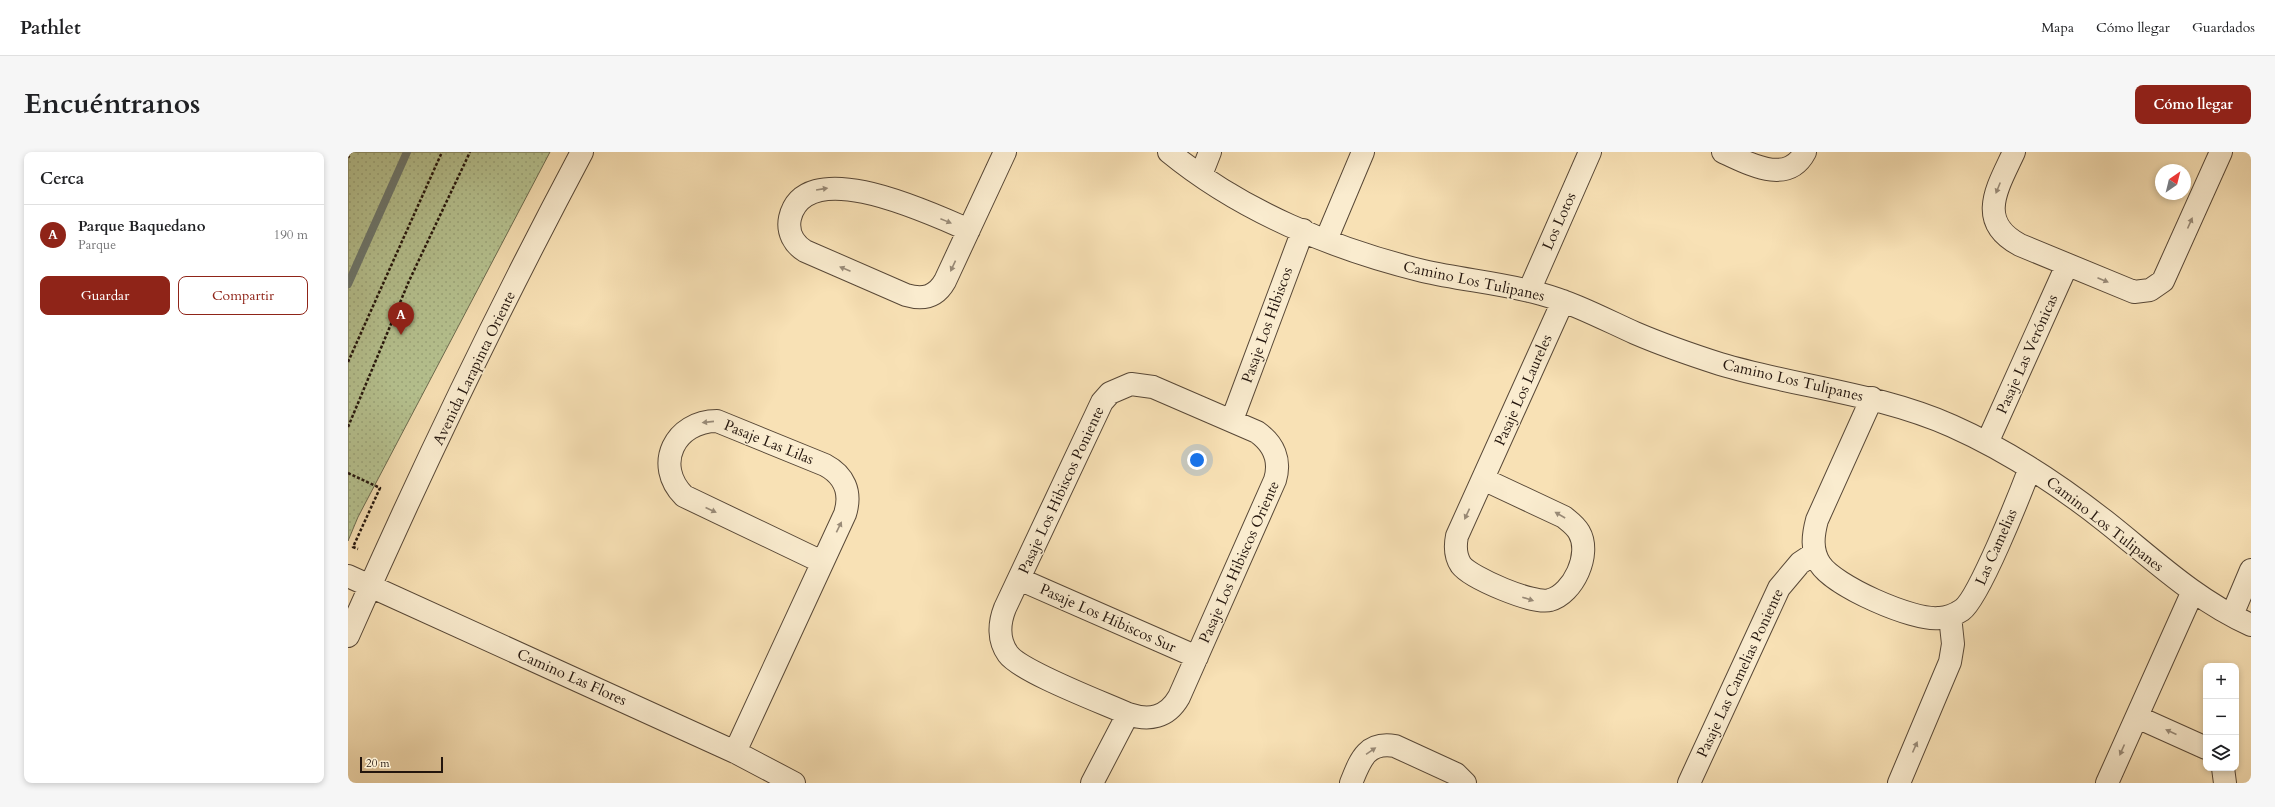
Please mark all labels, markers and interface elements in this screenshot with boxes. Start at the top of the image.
text: Pathlet [20,15,81,41]
text: Mapa [2041,18,2074,37]
text: Cómo llegar [2096,18,2170,37]
text: Guardados [2192,18,2255,37]
text: Encuéntranos [24,85,200,123]
button: Cómo llegar [2135,85,2251,124]
north arrow [2155,164,2191,200]
text: Cerca [40,167,84,190]
one-way arrow [1995,182,2001,193]
one-way arrow [816,186,828,192]
street label: Los Lotos [1537,189,1581,253]
text: Parque Baquedano [78,216,205,236]
one-way arrow [2187,217,2193,228]
one-way arrow [941,218,953,224]
text: A [48,226,58,244]
text: 190 m [274,226,308,244]
text: Parque [78,236,116,254]
street label: Camino Los Tulipanes [1402,256,1546,306]
one-way arrow [950,260,956,271]
street label: Pasaje Los Hibiscos [1237,264,1297,386]
one-way arrow [839,266,851,272]
button: Guardar [40,276,170,315]
button: Compartir [178,276,308,315]
one-way arrow [2097,276,2109,283]
street label: Avenida Larapinta Oriente [428,287,520,448]
street label: Pasaje Las Verónicas [1992,291,2062,417]
pin: A [388,302,414,335]
street label: Pasaje Los Laureles [1489,331,1557,449]
street label: Camino Los Tulipanes [1721,354,1865,406]
street label: Pasaje Los Hibiscos Poniente [1013,403,1109,577]
street label: Pasaje Las Lilas [721,415,817,469]
one-way arrow [702,418,714,425]
your location [1187,450,1207,470]
street label: Camino Los Tulipanes [2042,472,2168,576]
street label: Pasaje Los Hibiscos Oriente [1194,478,1284,646]
street label: Las Camelias [1970,506,2022,588]
one-way arrow [705,507,716,513]
one-way arrow [1463,509,1469,521]
one-way arrow [1554,512,1566,519]
one-way arrow [836,521,842,533]
street label: Pasaje Los Hibiscos Sur [1037,579,1180,657]
street label: Pasaje Las Camelias Poniente [1692,585,1788,761]
one-way arrow [1523,596,1535,602]
street label: Camino Las Flores [514,644,630,710]
map controls [2203,663,2239,771]
button: + [2203,663,2239,699]
button: − [2203,699,2239,735]
one-way arrow [2166,729,2177,735]
button: layers [2203,735,2239,771]
one-way arrow [1912,741,1918,753]
one-way arrow [2119,744,2125,756]
one-way arrow [1365,747,1376,755]
scale bar [360,755,443,774]
text: 20 m [366,756,390,771]

